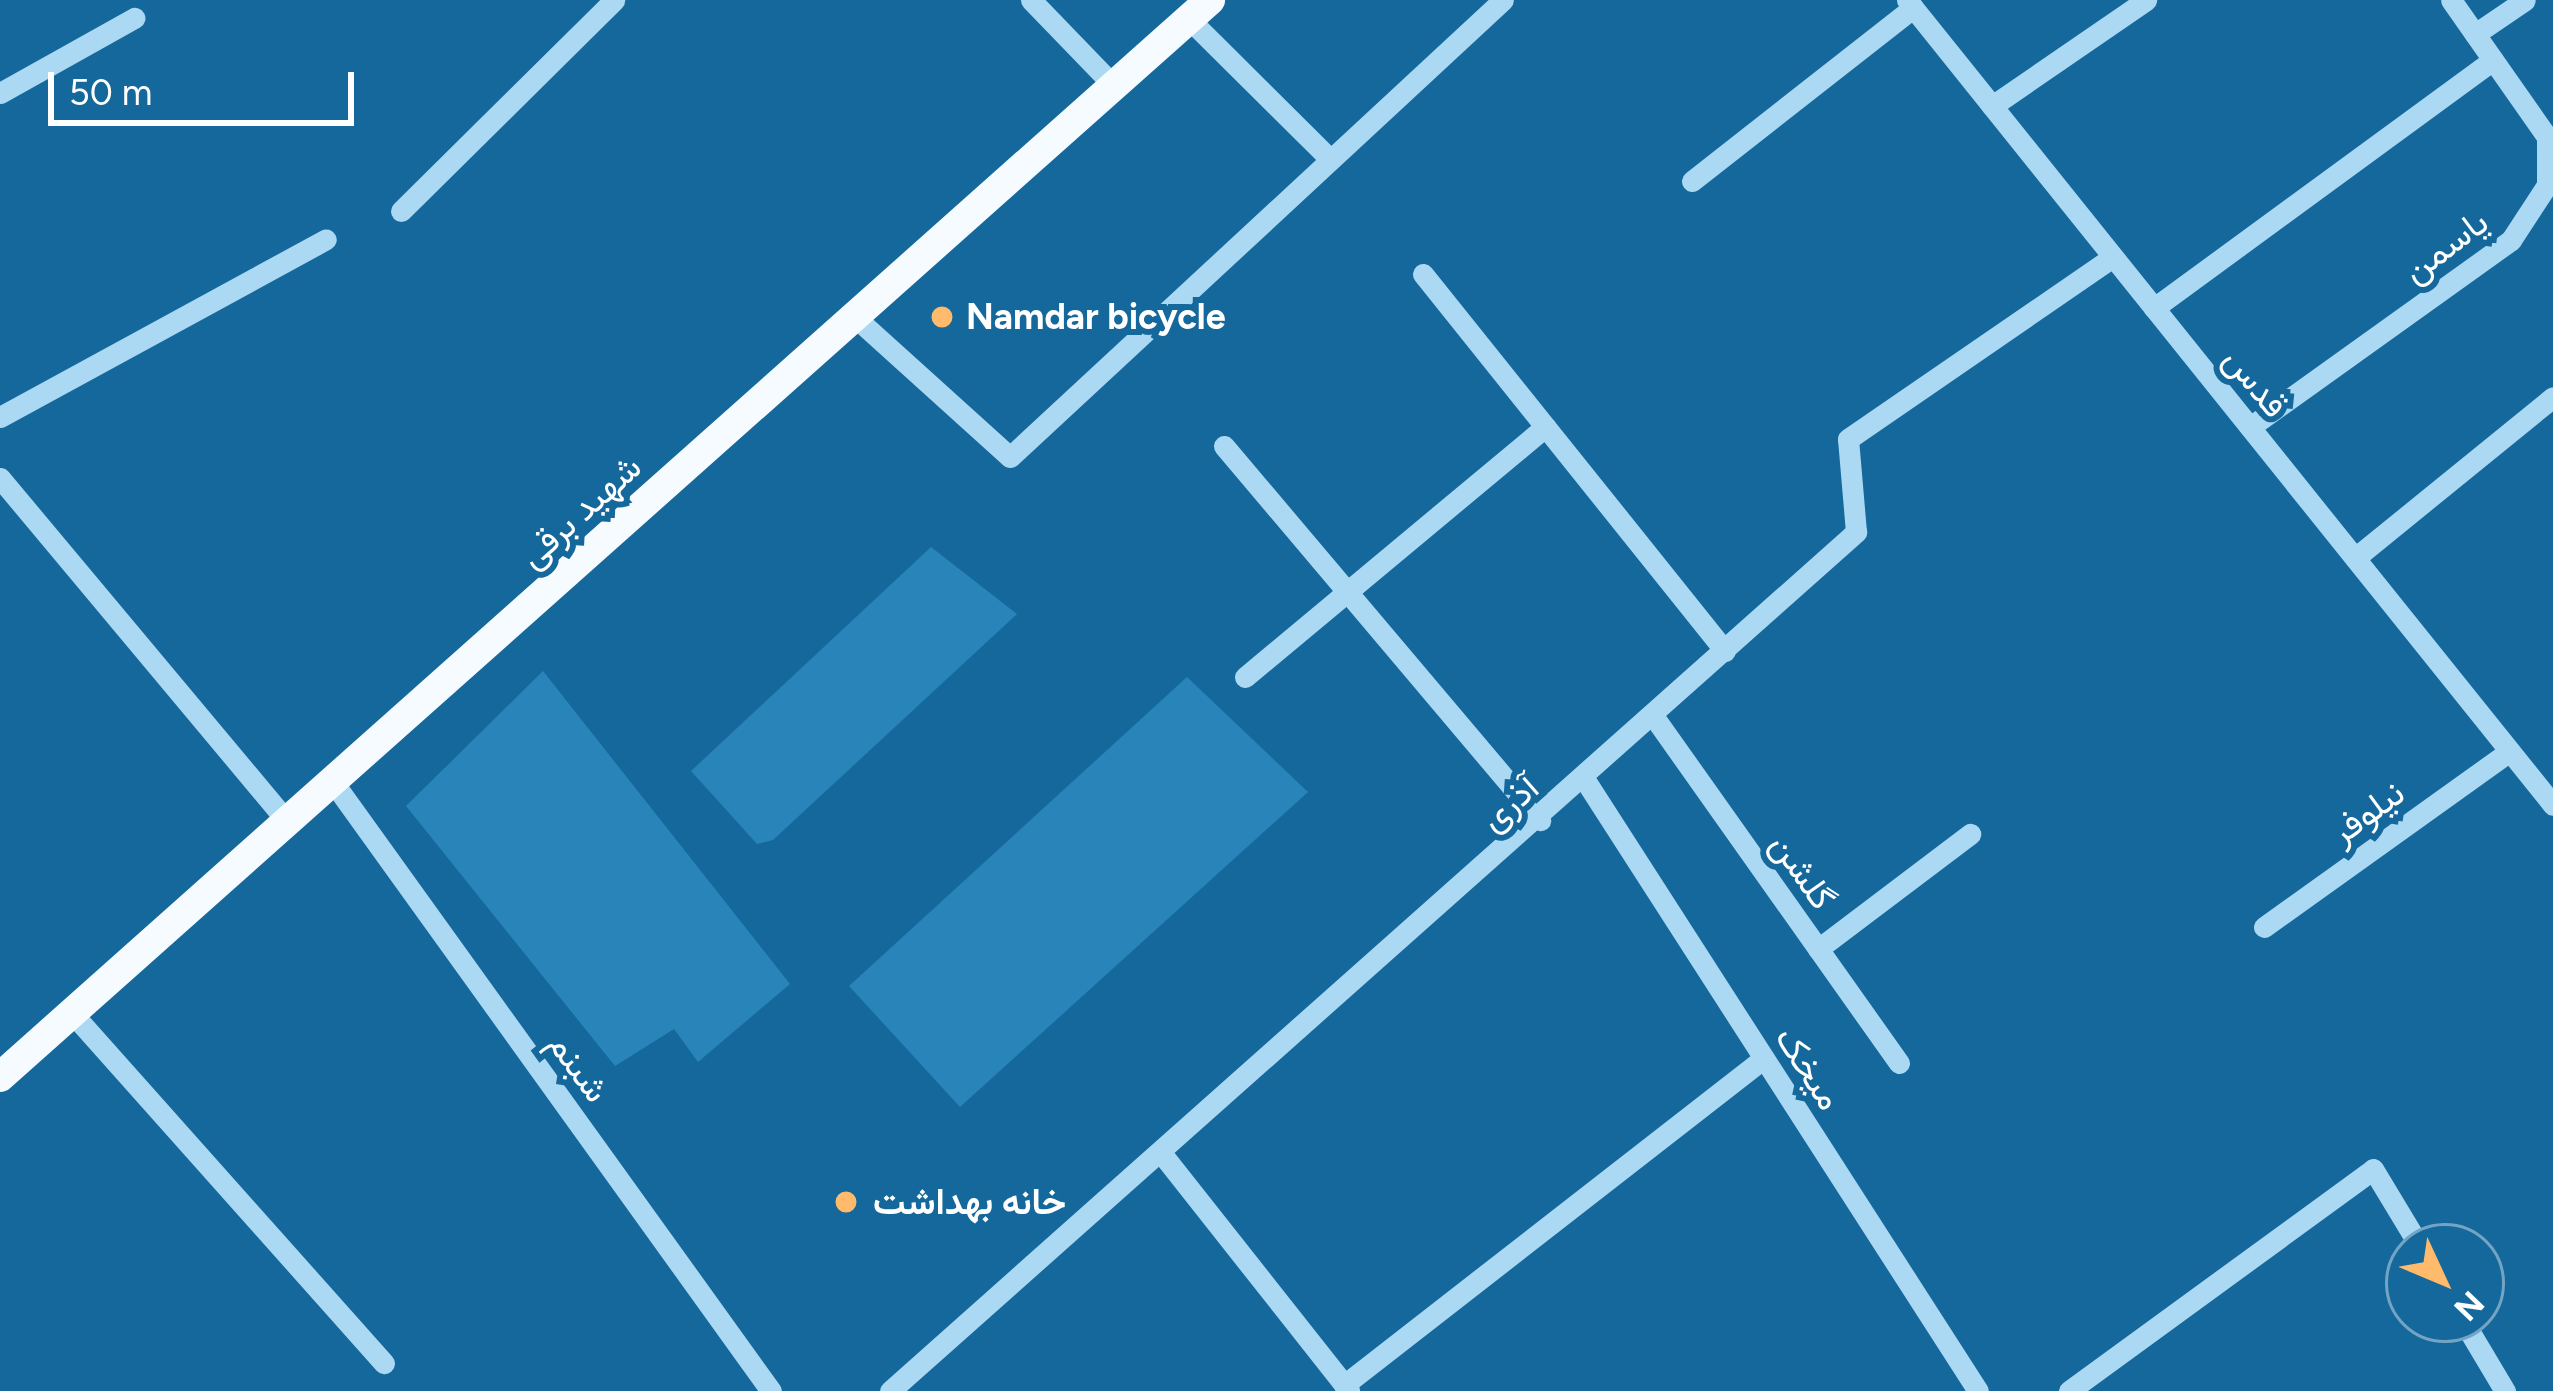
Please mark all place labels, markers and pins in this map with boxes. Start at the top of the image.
place label: Namdar bicycle [966,295,1226,339]
marker: Namdar bicycle [929,304,955,330]
place label: خانه بهداشت [873,1180,1066,1224]
marker: خانه بهداشت [830,1186,862,1218]

